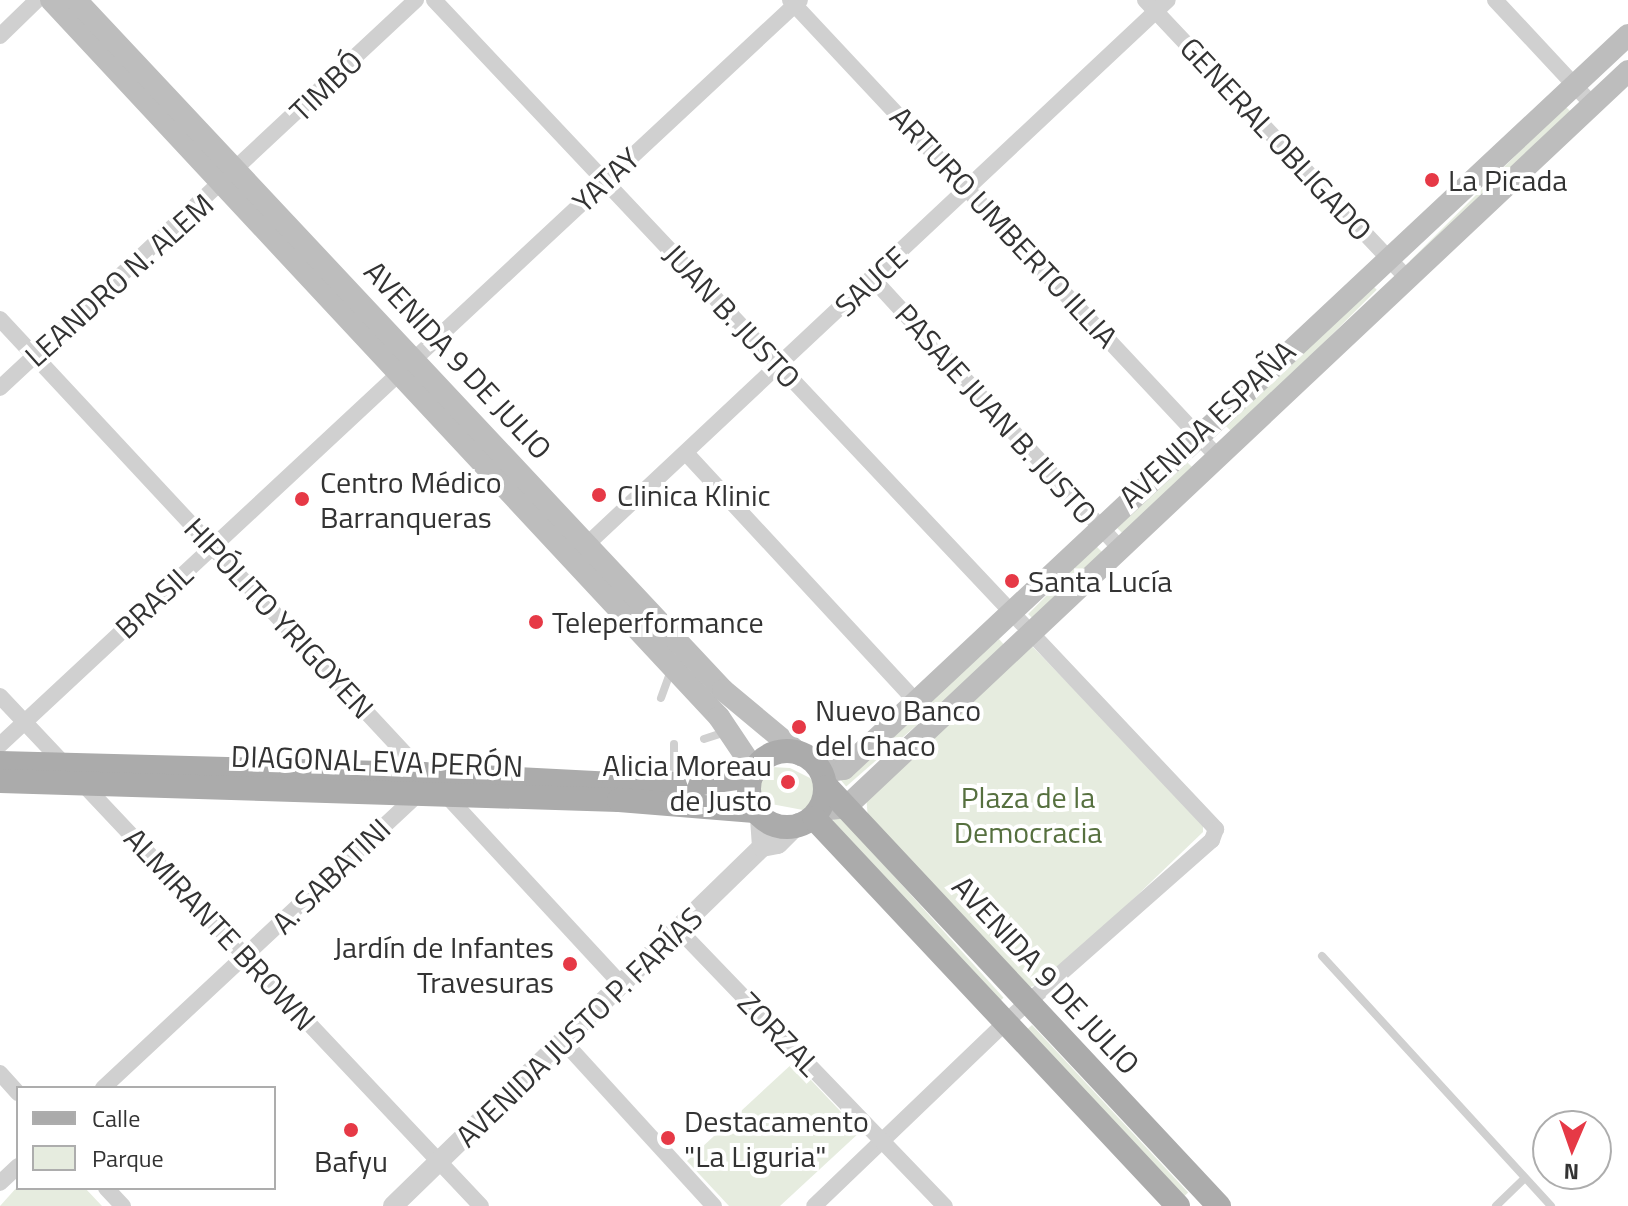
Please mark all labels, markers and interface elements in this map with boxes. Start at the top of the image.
street label: GENERAL OBLIGADO [1173,30,1379,248]
street label: TIMBÓ [282,43,370,129]
street label: ARTURO UMBERTO ILLIA [883,99,1125,355]
street label: YATAY [565,140,647,220]
place label: La Picada [1448,162,1567,198]
marker: La Picada [1423,171,1441,189]
street label: LEANDRO N. ALEM [17,186,221,374]
street label: JUAN B. JUSTO [656,237,808,395]
street label: SAUCE [827,239,915,323]
street label: AVENIDA 9 DE JULIO [357,254,559,466]
street label: PASAJE JUAN B. JUSTO [888,297,1104,531]
street label: AVENIDA ESPAÑA [1111,333,1303,515]
place label: Centro Médico Barranqueras [320,464,502,534]
place label: Clinica Klinic [617,477,771,513]
marker: Clinica Klinic [588,484,610,506]
marker: Centro Médico Barranqueras [291,488,313,510]
street label: HIPÓLITO YRIGOYEN [177,510,381,726]
street label: BRASIL [108,556,200,646]
place label: Santa Lucía [1028,563,1172,599]
marker: Santa Lucía [1003,572,1021,590]
place label: Teleperformance [552,604,764,640]
marker: Teleperformance [527,613,545,631]
place label: Nuevo Banco del Chaco [815,692,981,762]
marker: Nuevo Banco del Chaco [790,718,808,736]
street label: DIAGONAL EVA PERÓN [230,738,524,784]
place label: Alicia Moreau de Justo [602,747,772,818]
marker: Alicia Moreau de Justo [779,773,797,791]
park label: Plaza de la Democracia [954,779,1102,850]
street label: A. SABATINI [264,811,398,941]
street label: ALMIRANTE BROWN [117,820,323,1038]
street label: AVENIDA 9 DE JULIO [945,869,1147,1081]
street label: AVENIDA JUSTO P. FARÍAS [448,900,710,1154]
place label: Jardín de Infantes Travesuras [333,929,554,1000]
marker: Jardín de Infantes Travesuras [561,955,579,973]
street label: ZORZAL [730,985,828,1083]
legend [16,1086,276,1190]
text: Calle [92,1100,140,1136]
place label: Destacamento "La Liguria" [684,1103,869,1174]
north arrow [1532,1110,1612,1190]
marker: Bafyu [342,1121,360,1139]
marker: Destacamento "La Liguria" [659,1129,677,1147]
text: Parque [92,1140,164,1176]
place label: Bafyu [314,1143,388,1179]
text: N [1563,1155,1579,1189]

